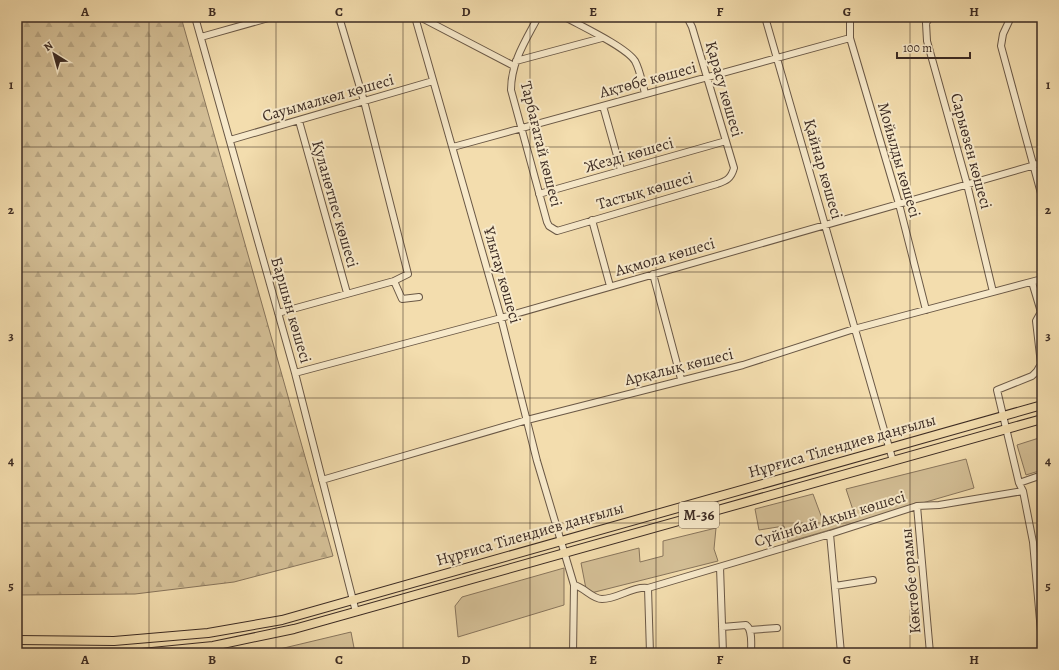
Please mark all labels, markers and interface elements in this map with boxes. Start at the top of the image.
text: A [80,3,90,20]
text: B [208,3,216,20]
text: C [335,3,343,20]
text: D [461,3,471,20]
text: E [589,3,597,20]
text: F [717,3,724,20]
text: G [843,3,851,20]
text: H [969,3,979,20]
north arrow [34,34,74,74]
scale bar [897,34,970,60]
text: N [41,38,56,55]
street label: Қарасу көшесі [700,39,748,139]
text: 100 m [903,40,932,56]
street label: Ақтөбе көшесі [596,56,699,104]
street label: Сауымалкөл көшесі [259,69,397,127]
text: 1 [9,76,14,93]
text: 1 [1046,76,1051,93]
street label: Тарбағатай көшесі [515,79,567,209]
street label: Сарыөзен көшесі [945,91,997,211]
street label: Мойылды көшесі [872,100,926,220]
street label: Қайнар көшесі [798,116,848,222]
street label: Жезді көшесі [582,132,676,178]
street label: Қуланөтпес көшесі [306,138,364,270]
street label: Тастық көшесі [594,167,696,215]
text: 2 [8,201,15,218]
text: 2 [1045,201,1052,218]
street label: Ұлытау көшесі [477,223,526,326]
street label: Ақмола көшесі [612,232,717,282]
street label: Баршын көшесі [265,254,317,366]
text: 3 [8,327,14,344]
text: 3 [1045,327,1051,344]
street label: Арқалық көшесі [622,343,736,391]
street label: Нұрғиса Тілендиев даңғылы [746,409,938,483]
text: 4 [8,452,14,469]
text: 4 [1045,452,1051,469]
street label: Сүйінбай Ақын көшесі [752,486,908,552]
street label: Нұрғиса Тілендиев даңғылы [434,497,626,571]
road number: M-36 [679,502,719,528]
street label: Көктөбе орамы [895,527,927,635]
text: 5 [8,577,14,594]
text: 5 [1045,577,1051,594]
text: A [80,651,90,668]
text: B [208,651,216,668]
text: C [335,651,343,668]
text: D [461,651,471,668]
text: E [589,651,597,668]
text: F [717,651,724,668]
text: G [843,651,851,668]
text: H [969,651,979,668]

